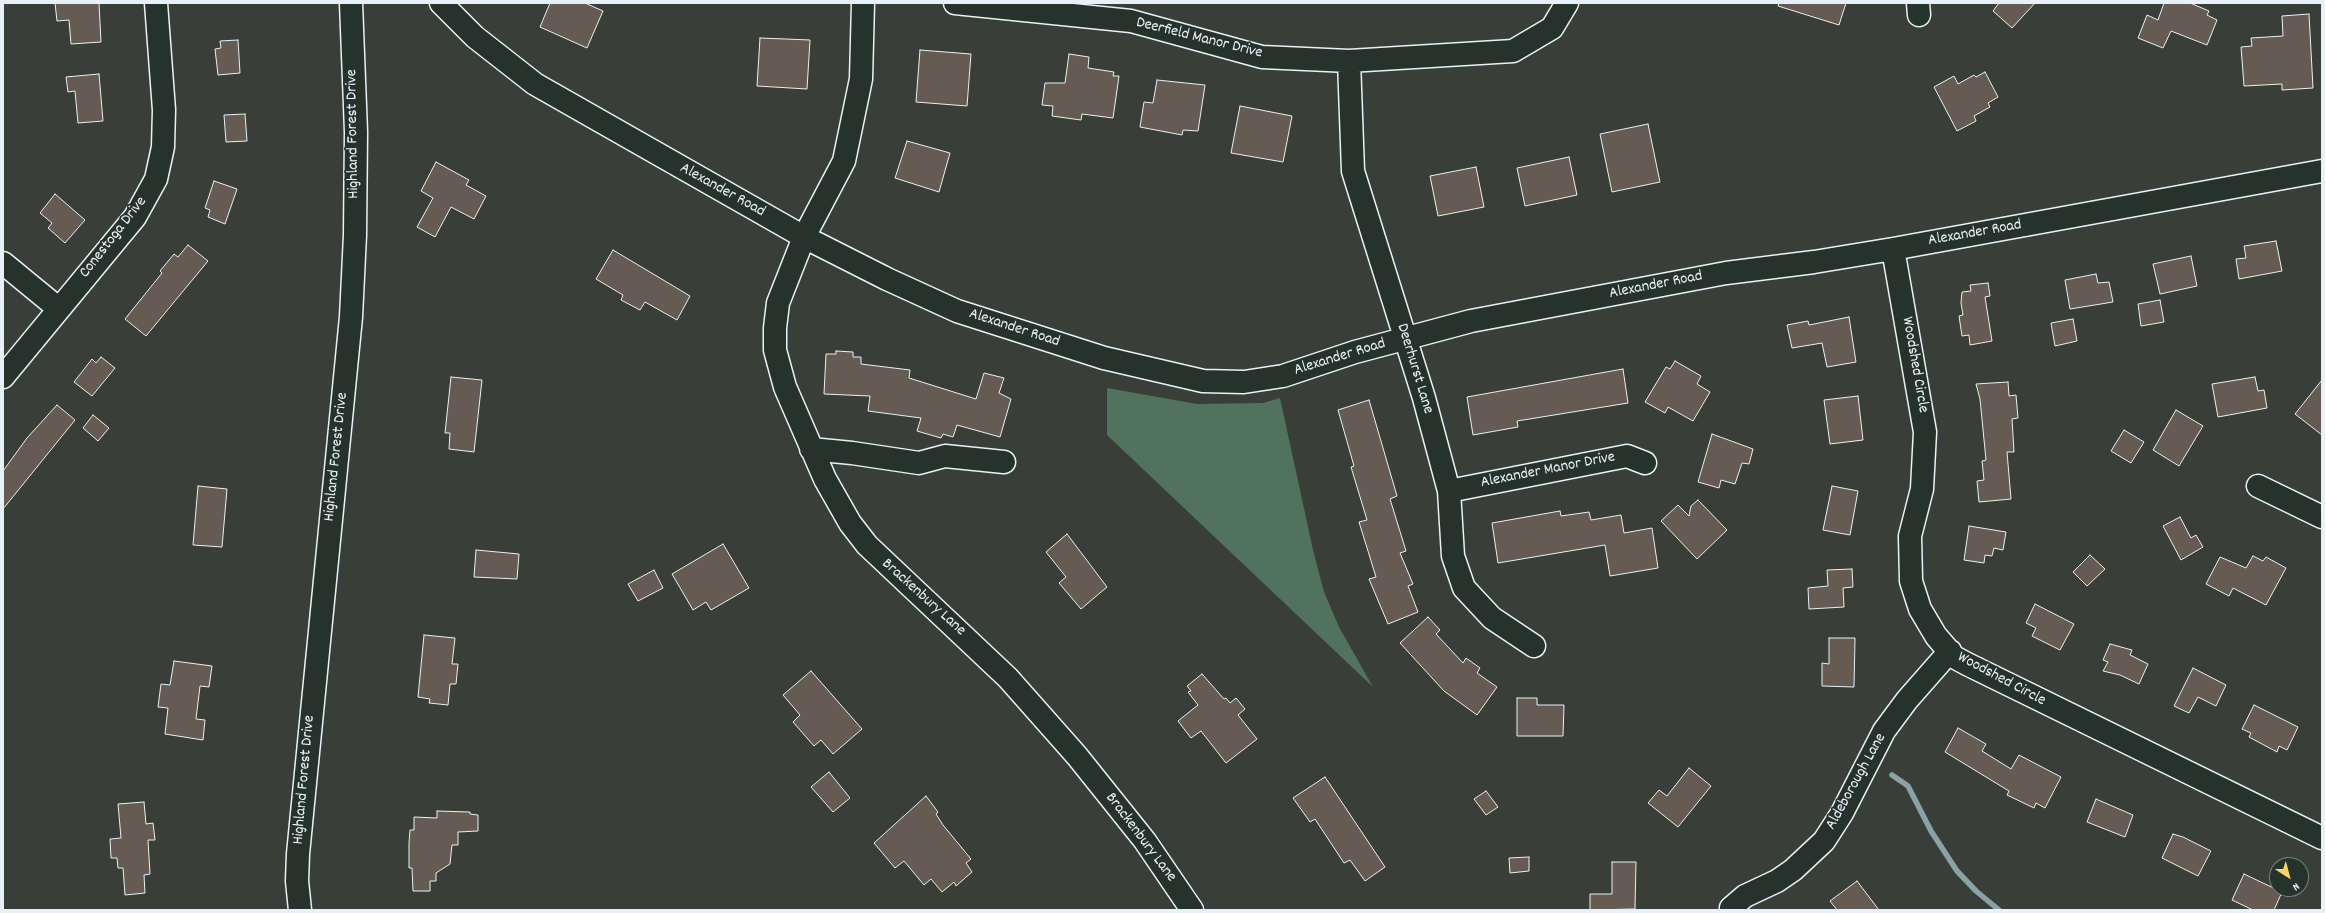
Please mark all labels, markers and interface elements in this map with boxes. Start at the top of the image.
street label: Deerfield Manor Drive [1134,14,1264,64]
street label: Highland Forest Drive [343,69,365,199]
street label: Alexander Road [676,160,768,222]
street label: Conestoga Drive [76,193,152,283]
street label: Alexander Road [1927,216,2023,252]
street label: Alexander Road [1608,268,1704,304]
street label: Alexander Road [966,305,1062,353]
street label: Woodshed Circle [1896,315,1932,415]
street label: Deerhurst Lane [1391,322,1437,416]
street label: Alexander Road [1292,335,1388,381]
street label: Highland Forest Drive [321,392,353,522]
street label: Alexander Manor Drive [1479,449,1617,493]
street label: Brackenbury Lane [877,555,969,641]
street label: Woodshed Circle [1954,649,2048,711]
street label: Highland Forest Drive [290,715,320,845]
street label: Aldeborough Lane [1823,730,1891,834]
street label: Brackenbury Lane [1100,790,1180,886]
north arrow [2269,857,2309,897]
text: N [2289,878,2302,894]

